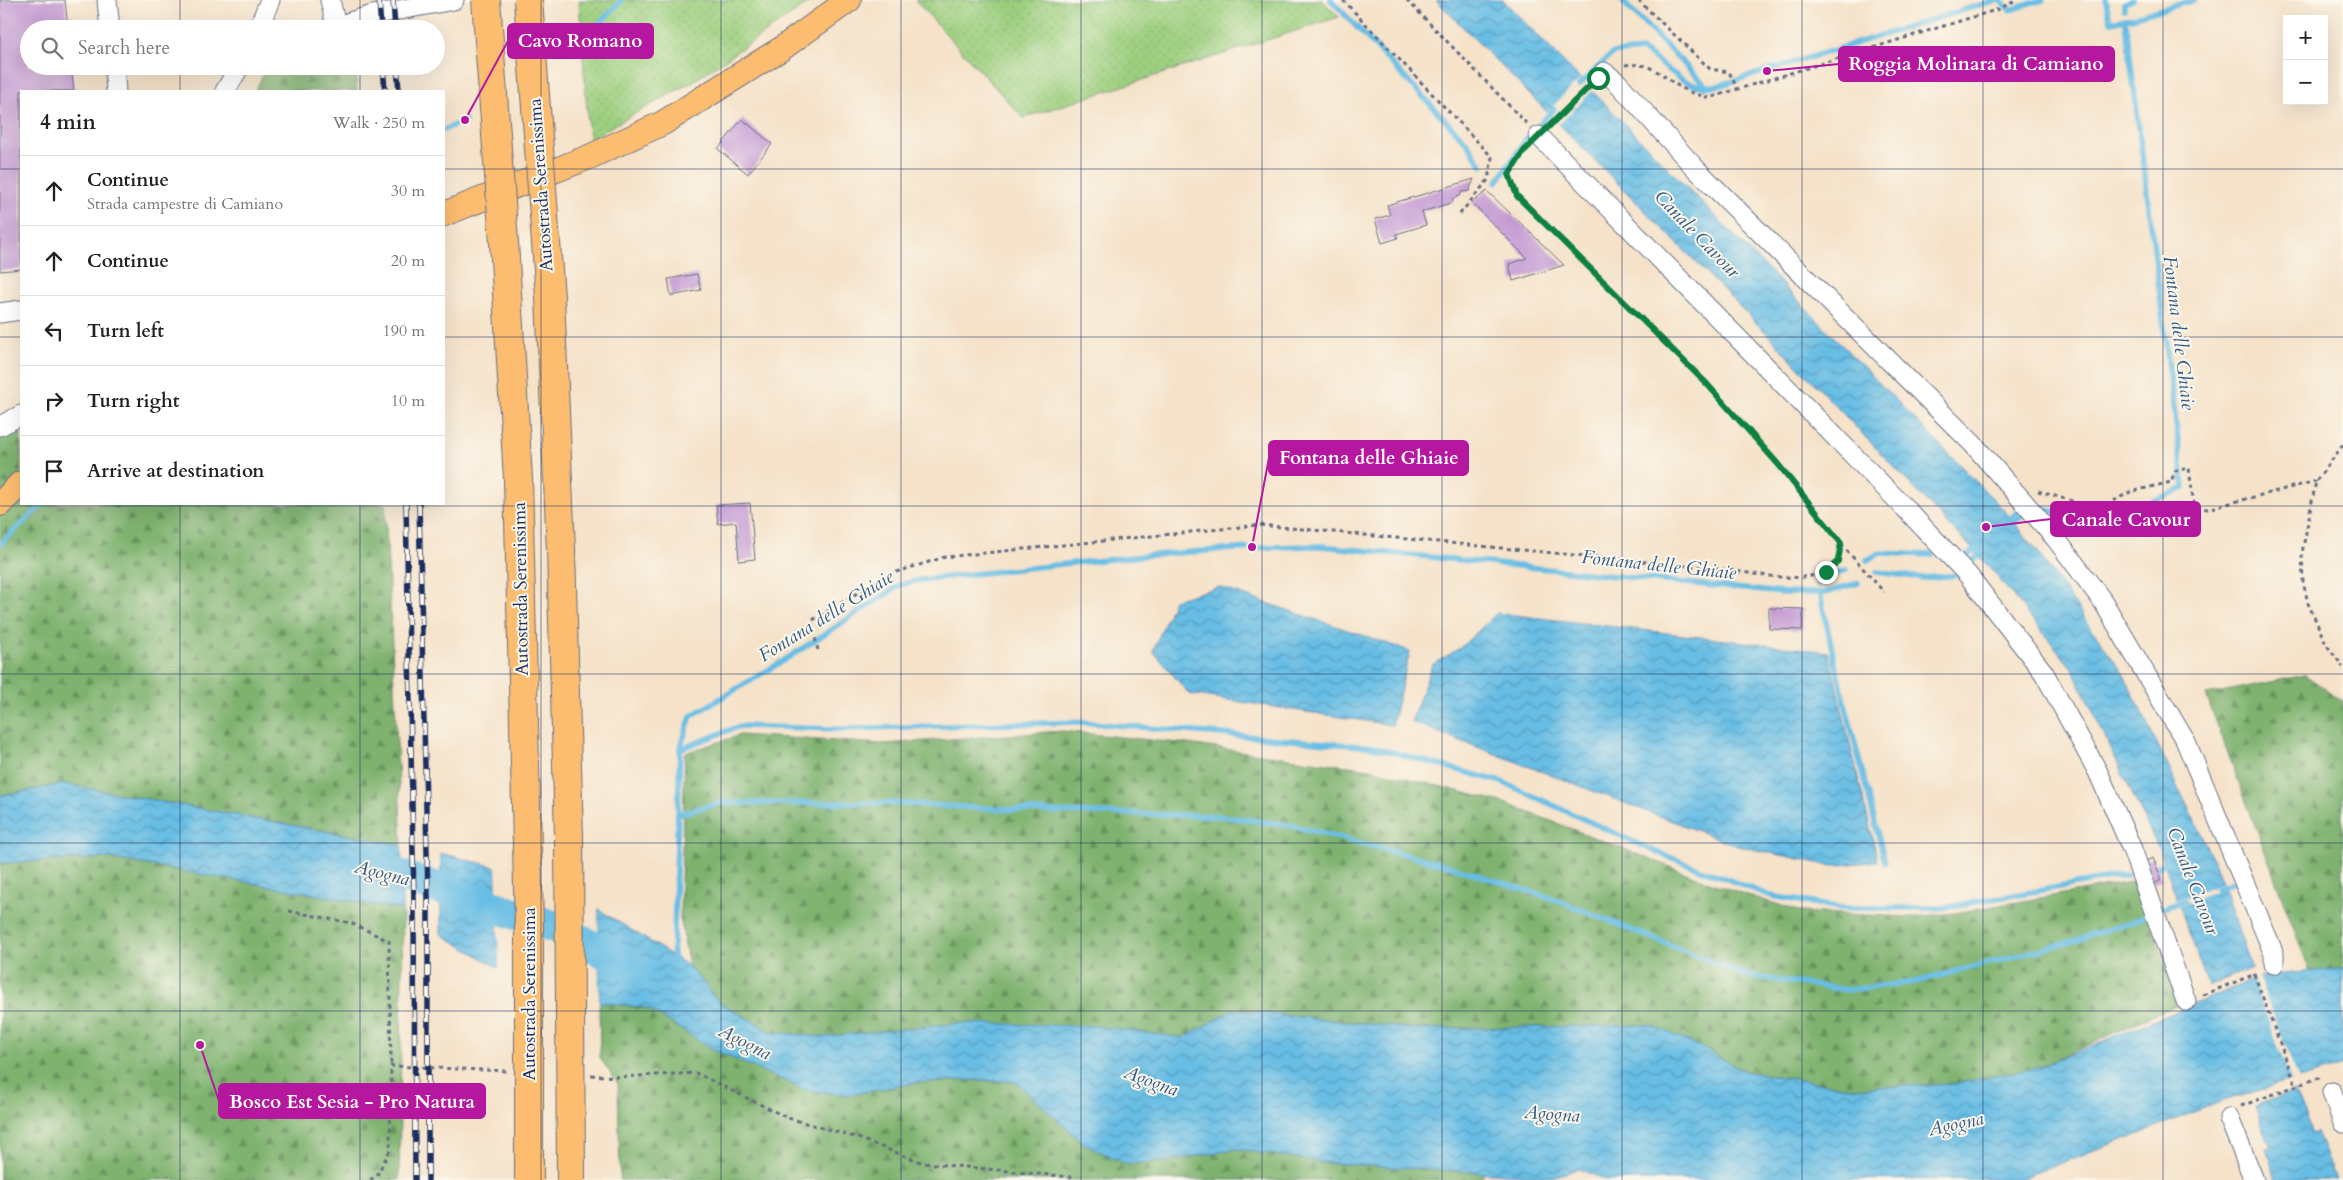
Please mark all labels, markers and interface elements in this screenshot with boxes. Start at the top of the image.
map controls [2283,15,2328,105]
button: + [2283,15,2328,60]
search box [20,20,445,75]
callout: Cavo Romano [508,24,653,58]
text: Cavo Romano [518,28,642,54]
icon: search [38,34,66,62]
text: Search here [78,35,170,61]
callout: Roggia Molinara di Camiano [1839,47,2114,81]
text: Roggia Molinara di Camiano [1849,51,2103,77]
button: − [2283,60,2328,105]
route start [1587,67,1610,90]
street label: Autostrada Serenissima [522,97,560,272]
text: 4 min [40,108,96,137]
text: Walk · 250 m [333,112,425,134]
text: Continue [87,167,169,193]
icon: ahead [40,177,68,205]
text: 30 m [391,180,425,202]
water label: Canale Cavour [1648,184,1746,284]
text: Strada campestre di Camiano [87,193,283,215]
icon: ahead [40,247,68,275]
text: Continue [87,248,169,274]
text: 20 m [391,250,425,272]
water label: Fontana delle Ghiaie [2157,254,2201,412]
icon: left [40,317,68,345]
text: Turn left [87,318,164,344]
text: 190 m [383,320,425,342]
icon: right [40,387,68,415]
text: Turn right [87,388,179,414]
text: 10 m [391,390,425,412]
callout: Fontana delle Ghiaie [1269,441,1468,475]
text: Fontana delle Ghiaie [1279,445,1459,471]
icon: arrive [40,457,68,485]
text: Arrive at destination [87,458,264,484]
street label: Autostrada Serenissima [507,502,535,676]
callout: Canale Cavour [2051,502,2200,536]
text: Canale Cavour [2062,507,2191,533]
water label: Fontana delle Ghiaie [1581,544,1738,586]
route end [1815,561,1838,584]
water label: Fontana delle Ghiaie [753,564,899,668]
water label: Canale Cavour [2161,824,2226,939]
water label: Agogna [351,853,413,892]
street label: Autostrada Serenissima [517,907,542,1081]
water label: Agogna [713,1017,776,1067]
water label: Agogna [1119,1059,1182,1103]
callout: Bosco Est Sesia - Pro Natura [219,1084,485,1118]
text: Bosco Est Sesia - Pro Natura [229,1089,476,1115]
water label: Agogna [1522,1099,1581,1129]
water label: Agogna [1925,1105,1987,1143]

